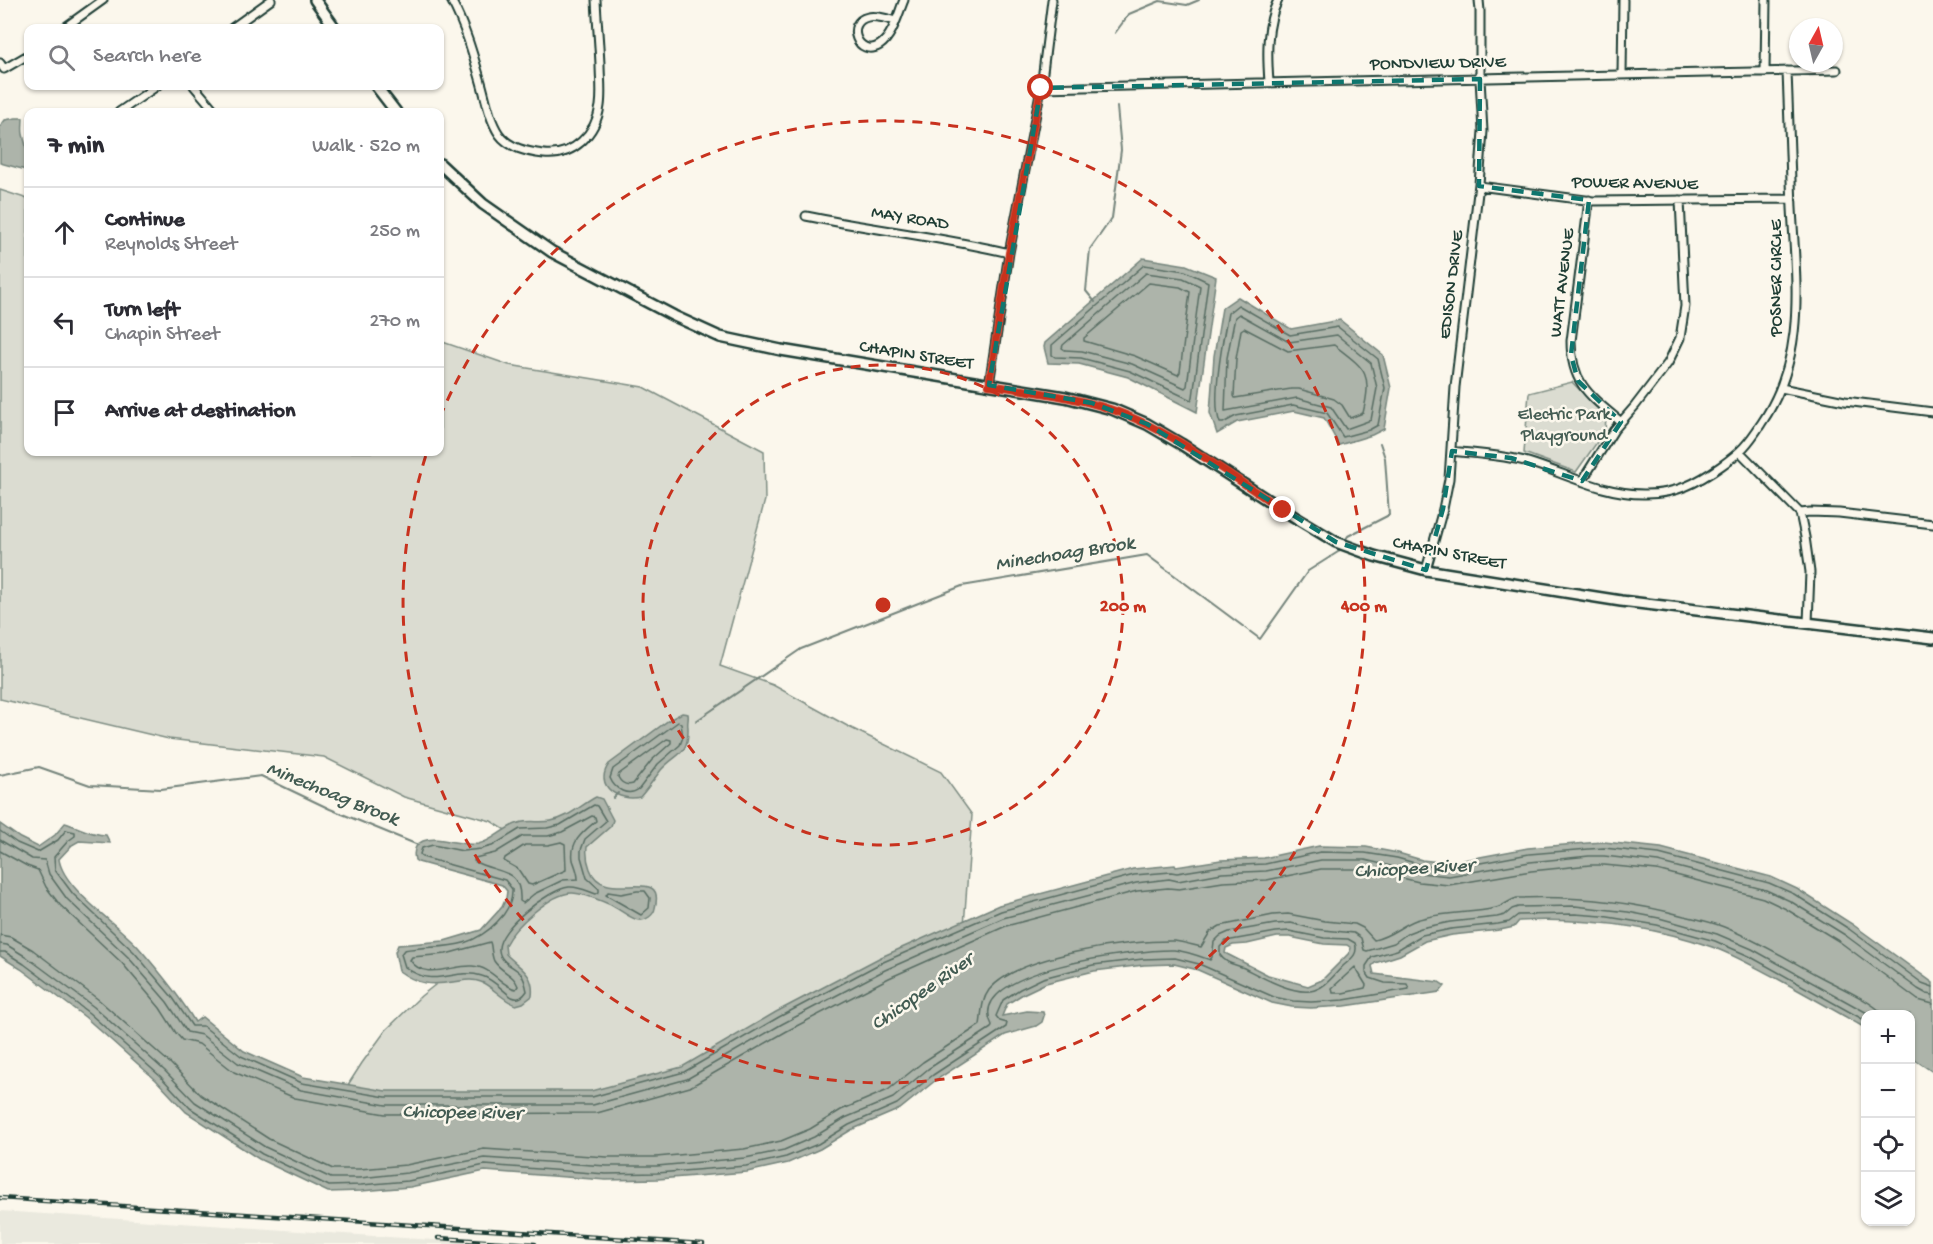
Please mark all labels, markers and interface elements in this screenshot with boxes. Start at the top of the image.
north arrow [1789,18,1843,72]
search box [24,24,444,90]
icon: search [45,41,78,74]
text: Search here [93,44,201,70]
street label: PONDVIEW DRIVE [1369,52,1507,76]
route start [1027,74,1053,100]
text: 7 min [48,132,104,163]
text: Walk · 520 m [312,136,420,159]
street label: POWER AVENUE [1571,172,1699,196]
street label: MAY ROAD [870,203,951,236]
text: Continue [105,208,185,234]
icon: ahead [48,216,81,249]
street label: POSNER CIRCLE [1767,219,1788,337]
text: 250 m [369,221,420,244]
street label: WATT AVENUE [1546,227,1580,338]
street label: EDISON DRIVE [1435,229,1469,340]
text: Reynolds Street [105,234,237,257]
text: Turn left [105,298,179,324]
icon: left [48,306,81,339]
text: 270 m [370,311,420,334]
text: Chapin Street [105,324,219,347]
street label: CHAPIN STREET [858,337,975,376]
icon: arrive [48,396,81,429]
text: Arrive at destination [105,399,295,425]
park label: Electric Park Playground [1518,405,1612,447]
route end [1269,496,1295,522]
water label: Minechoag Brook [994,532,1138,577]
street label: CHAPIN STREET [1391,533,1508,575]
centre of rings [873,595,893,615]
text: 200 m [1100,597,1146,618]
text: 400 m [1340,597,1387,618]
water label: Minechoag Brook [263,758,403,833]
water label: Chicopee River [1354,855,1478,885]
water label: Chicopee River [868,947,982,1037]
map controls [1861,1010,1915,1226]
button: + [1861,1010,1915,1064]
button: − [1861,1064,1915,1118]
water label: Chicopee River [402,1101,526,1127]
button: locate [1861,1118,1915,1172]
button: layers [1861,1172,1915,1226]

